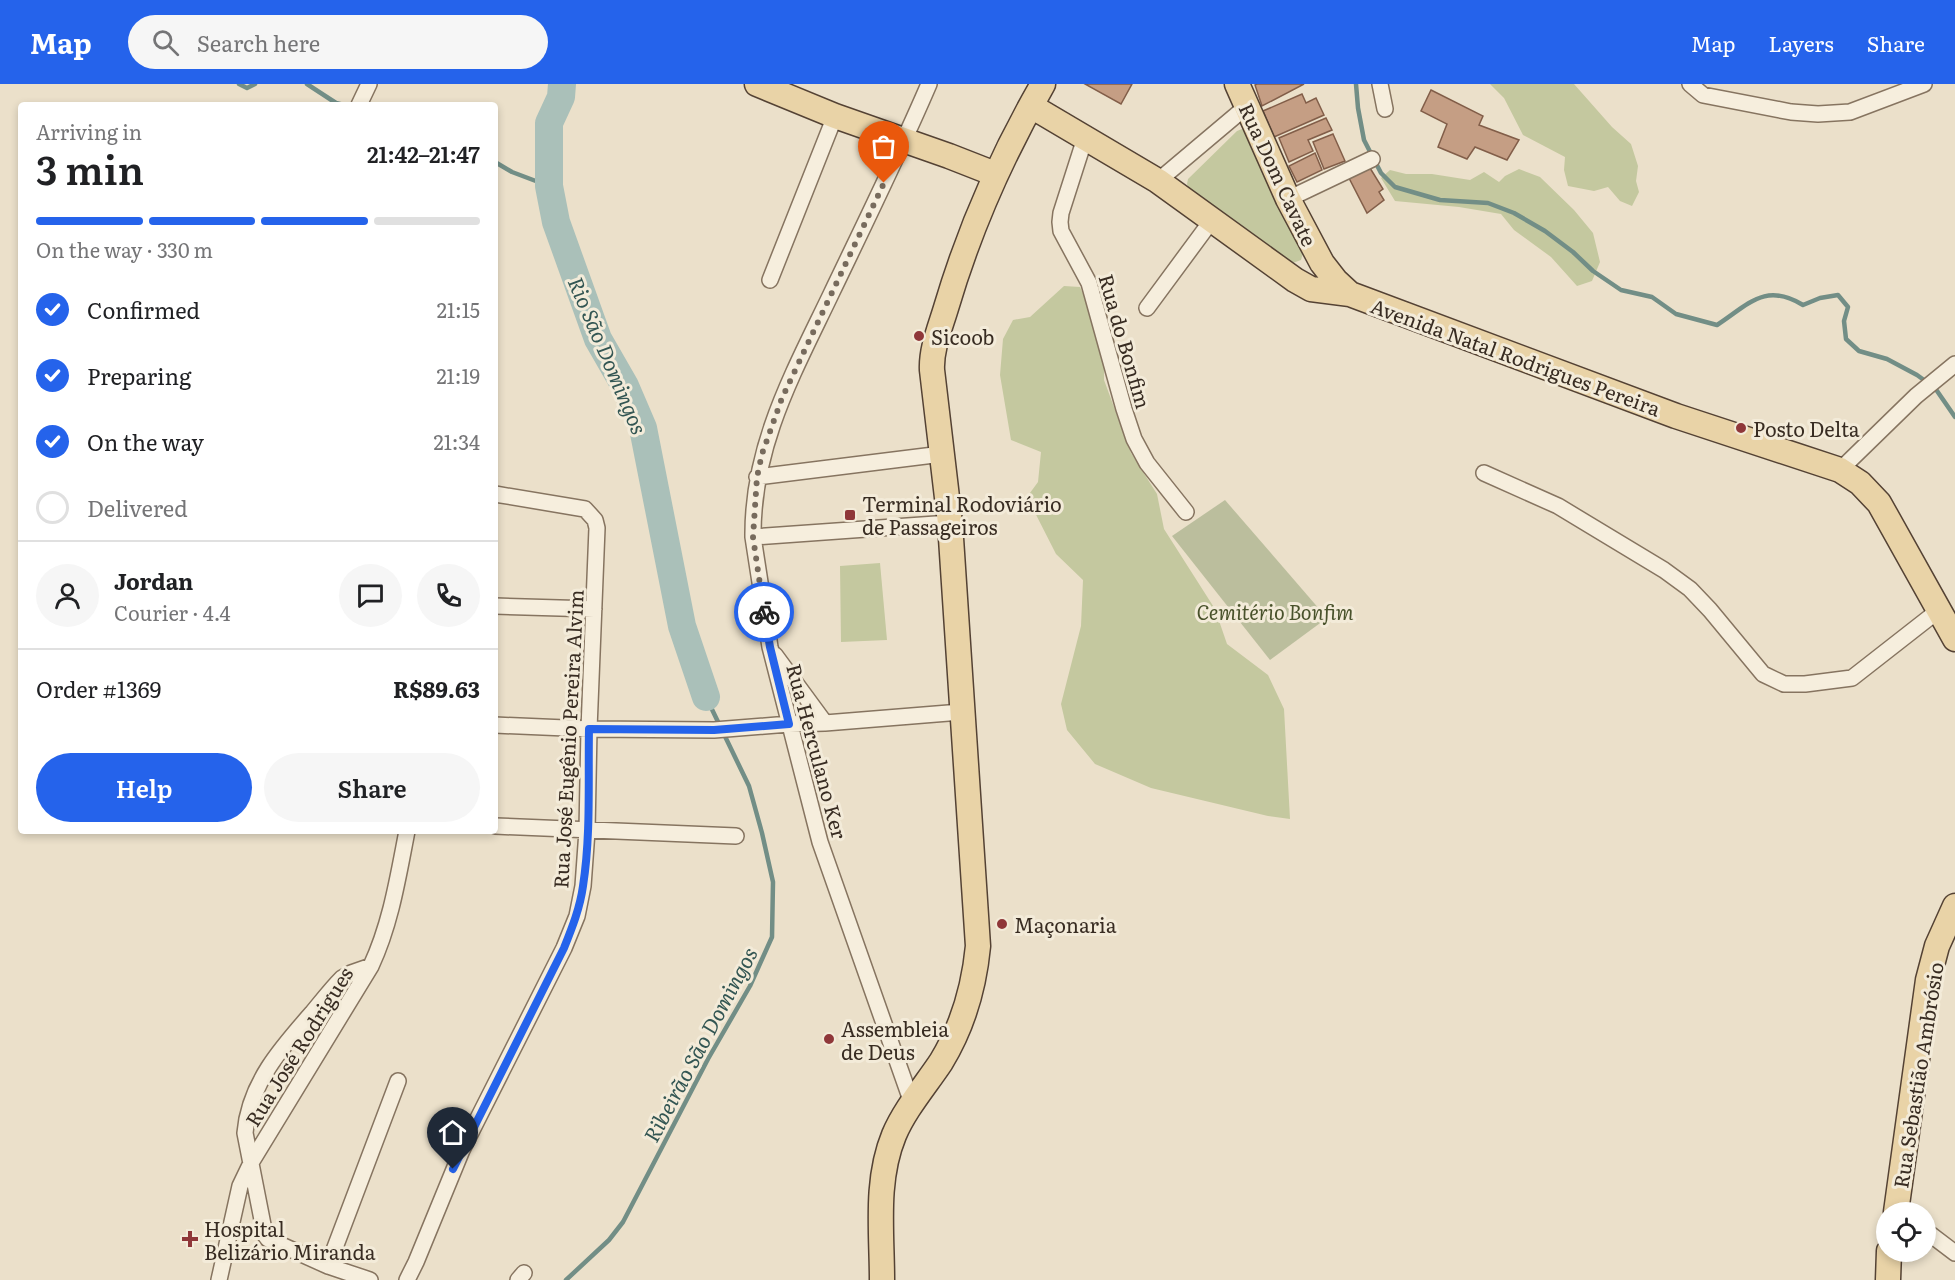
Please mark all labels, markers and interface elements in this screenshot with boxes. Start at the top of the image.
search box [128,15,548,69]
text: Map [30,21,92,63]
icon: search [149,26,182,59]
text: Search here [197,26,320,59]
text: Map [1691,27,1736,58]
text: Layers [1769,27,1834,58]
text: Share [1867,27,1925,58]
street label: Rua Dom Cavate [1233,97,1325,251]
text: Arriving in [36,116,142,146]
pin [858,121,909,183]
icon: bag [867,130,900,163]
text: 21:42–21:47 [367,137,480,170]
text: 3 min [36,139,144,197]
text: On the way · 330 m [36,234,213,264]
street label: Rua do Bonfim [1092,270,1160,412]
water label: Rio São Domingos [562,271,656,439]
street label: Avenida Natal Rodrigues Pereira [1367,290,1665,423]
icon: check [36,293,69,326]
text: Confirmed [87,293,200,326]
text: 21:15 [437,294,480,324]
place label: Sicoob [931,321,994,351]
marker: Sicoob [912,329,926,343]
icon: check [36,359,69,392]
text: Preparing [87,359,191,392]
text: 21:19 [436,360,480,390]
place label: Posto Delta [1753,413,1860,443]
marker: Posto Delta [1734,421,1748,435]
icon: check [36,425,69,458]
text: On the way [87,425,204,458]
text: 21:34 [434,426,480,456]
place label: Terminal Rodoviário de Passageiros [862,488,1062,541]
text: Delivered [87,491,188,524]
marker: Terminal Rodoviário de Passageiros [843,508,857,522]
button: person [36,564,99,627]
text: Jordan [114,564,193,597]
button: chat [339,564,402,627]
button: phone [417,564,480,627]
courier [734,582,794,642]
street label: Rua José Eugênio Pereira Alvim [544,589,590,889]
icon: bike [748,596,781,629]
park label: Cemitério Bonfim [1196,596,1354,626]
text: Courier · 4.4 [114,597,231,627]
street label: Rua Herculano Ker [780,660,856,842]
text: Order #1369 [36,672,161,705]
text: R$89.63 [393,672,480,705]
button: Help [36,753,252,822]
button: Share [264,753,480,822]
place label: Maçonaria [1014,909,1117,939]
marker: Maçonaria [995,917,1009,931]
water label: Ribeirão São Domingos [634,941,764,1147]
street label: Rua José Rodrigues [237,960,359,1132]
street label: Rua Sebastião Ambrósio [1884,960,1950,1190]
place label: Assembleia de Deus [841,1013,949,1066]
marker: Assembleia de Deus [822,1032,836,1046]
pin [427,1107,478,1169]
icon: home [436,1116,469,1149]
map controls [1876,1202,1936,1262]
button: locate [1876,1202,1936,1262]
place label: Hospital Belizário Miranda [204,1213,376,1266]
marker: Hospital Belizário Miranda [181,1230,199,1248]

